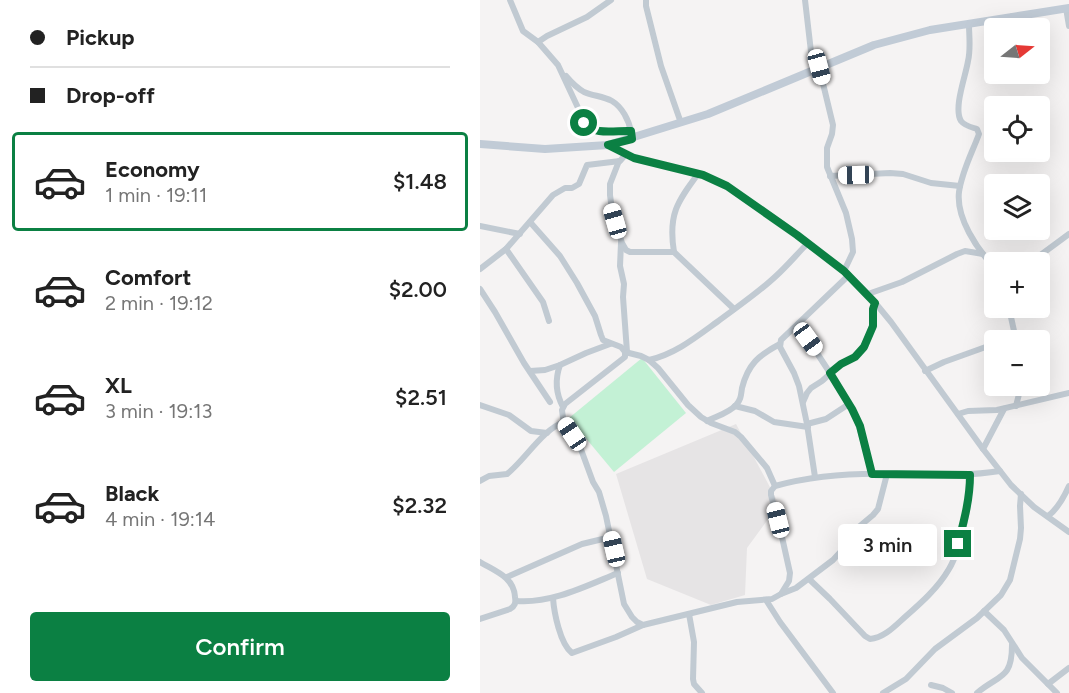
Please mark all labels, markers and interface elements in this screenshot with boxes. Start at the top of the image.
north arrow [984,18,1050,84]
map controls [984,18,1050,396]
text: Pickup [66,24,135,51]
car [806,47,832,87]
text: Drop-off [66,82,155,109]
button: locate [984,96,1050,162]
route start [570,109,597,136]
icon: car [33,155,87,209]
text: Economy [105,156,200,183]
car [838,166,874,184]
text: $1.48 [393,168,447,195]
button: layers [984,174,1050,240]
text: 1 min · 19:11 [105,183,207,207]
car [601,201,629,241]
button: + [984,252,1050,318]
icon: car [33,263,87,317]
text: Comfort [105,264,191,291]
text: $2.00 [389,276,447,303]
text: 2 min · 19:12 [105,291,213,315]
car [790,319,826,359]
button: − [984,330,1050,396]
icon: car [33,371,87,425]
text: XL [105,372,132,399]
text: $2.51 [395,384,447,411]
text: 3 min · 19:13 [105,399,212,423]
car [554,414,590,454]
icon: car [33,479,87,533]
text: Black [105,480,159,507]
text: $2.32 [392,492,447,519]
car [765,500,791,540]
text: 4 min · 19:14 [105,507,215,531]
callout: 3 min [838,523,937,565]
car [601,529,627,569]
route end [944,530,971,557]
text: 3 min [863,533,912,557]
button: Confirm [30,612,450,681]

